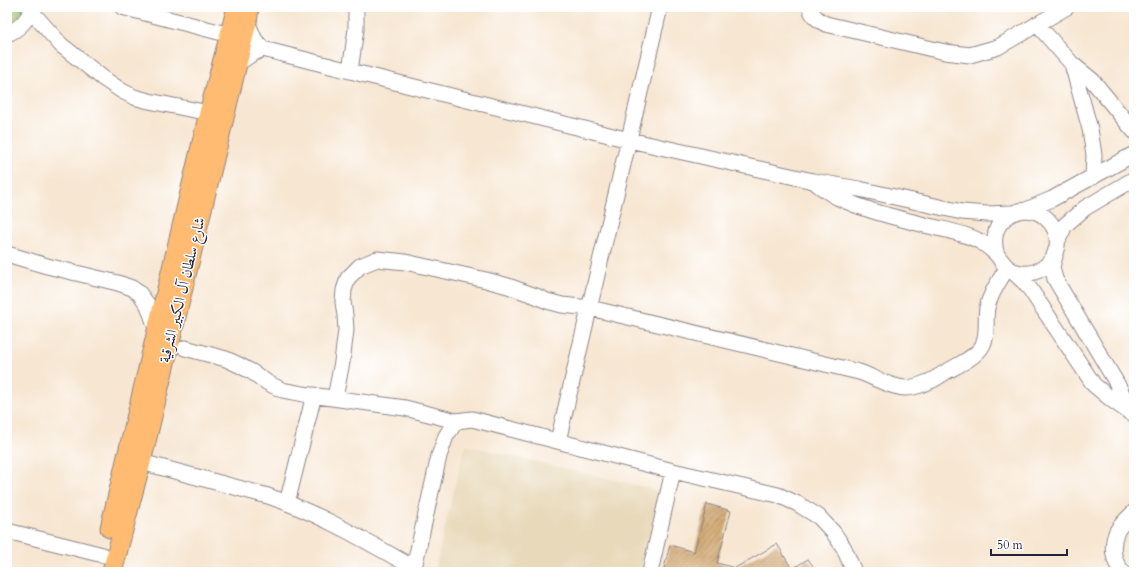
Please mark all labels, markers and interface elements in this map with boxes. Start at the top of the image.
street label: شارع سلطان آل الكبير الشرقية [154,215,213,366]
scale bar [991,531,1067,557]
text: 50 m [997,537,1024,553]

